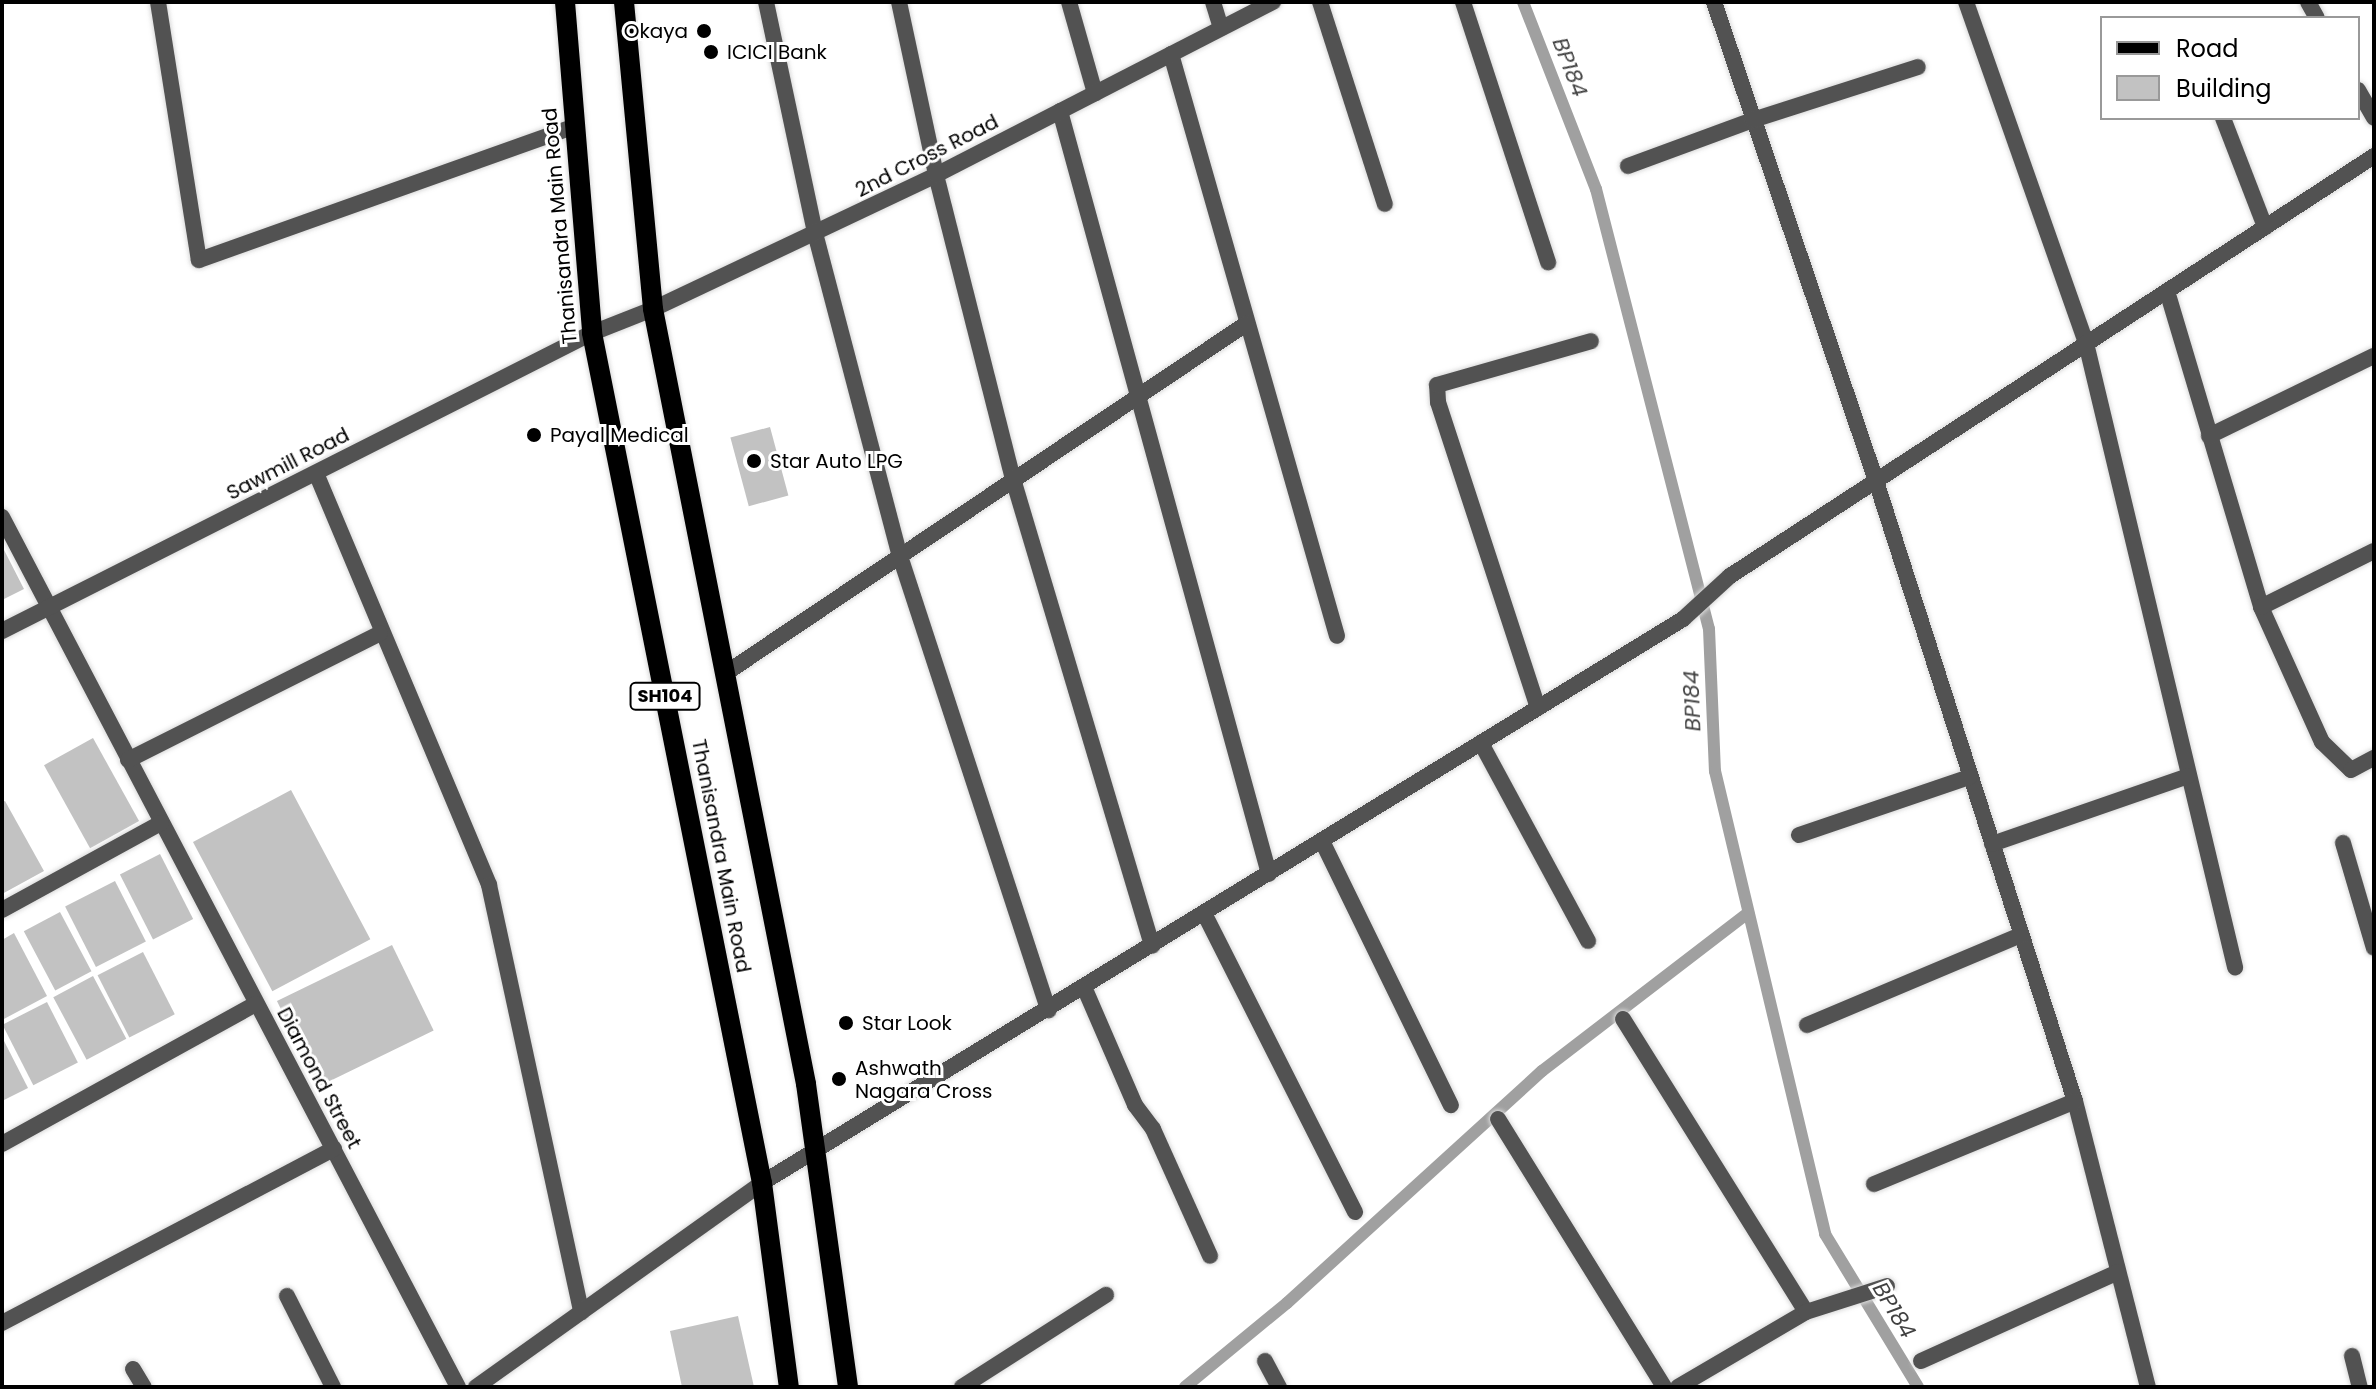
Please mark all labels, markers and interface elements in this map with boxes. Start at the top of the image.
legend [2100,16,2360,120]
place label: Okaya [624,19,688,43]
marker: Okaya [695,22,713,40]
text: Road [2176,32,2238,65]
water label: BP184 [1547,34,1593,100]
place label: ICICI Bank [727,40,827,64]
marker: ICICI Bank [702,43,720,61]
text: Building [2176,72,2272,105]
street label: Thanisandra Main Road [538,107,582,345]
street label: 2nd Cross Road [852,110,1002,202]
street label: Sawmill Road [223,423,353,505]
place label: Payal Medical [550,423,689,447]
marker: Payal Medical [525,426,543,444]
place label: Star Auto LPG [770,449,903,473]
marker: Star Auto LPG [745,452,763,470]
water label: BP184 [1678,670,1706,732]
road number: SH104 [629,682,701,710]
street label: Thanisandra Main Road [687,737,755,975]
street label: Diamond Street [272,1003,366,1153]
place label: Star Look [862,1011,952,1035]
marker: Star Look [837,1014,855,1032]
place label: Ashwath Nagara Cross [855,1056,993,1103]
marker: Ashwath Nagara Cross [830,1070,848,1088]
water label: BP184 [1867,1277,1921,1343]

